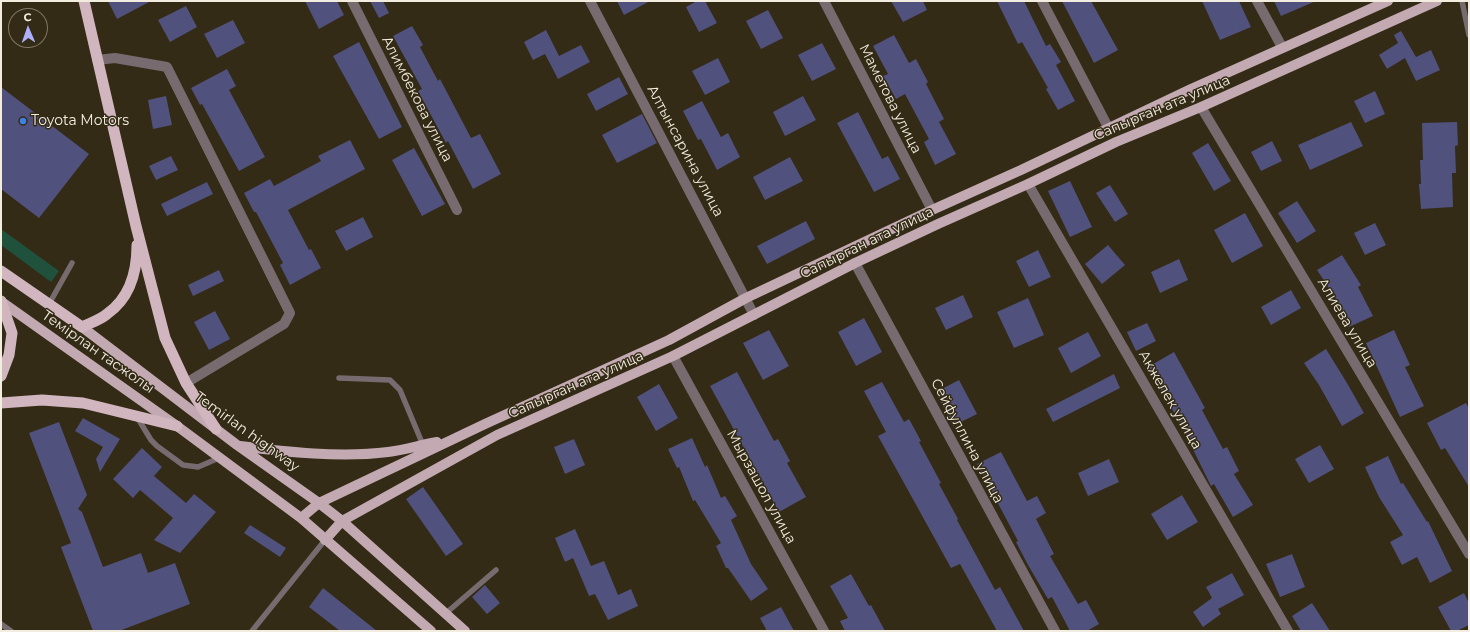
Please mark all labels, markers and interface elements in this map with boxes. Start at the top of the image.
north arrow [8,8,48,48]
text: С [23,10,32,24]
street label: Алимбекова улица [378,33,456,165]
street label: Маметова улица [855,42,925,156]
street label: Сапырган ата улица [1091,72,1233,144]
street label: Алтынсарина улица [643,82,727,220]
place label: Toyota Motors [31,113,129,129]
marker: Toyota Motors [18,116,28,126]
street label: Сапырган ата улица [798,203,936,283]
street label: Алиева улица [1314,275,1380,371]
street label: Темірлан тасжолы [39,307,157,397]
street label: Сапырган ата улица [506,348,646,422]
street label: Акжелек улица [1135,348,1205,452]
street label: Сейфуллина улица [927,376,1007,506]
street label: Temirlan highway [192,389,302,475]
street label: Мырзашол улица [723,427,799,547]

